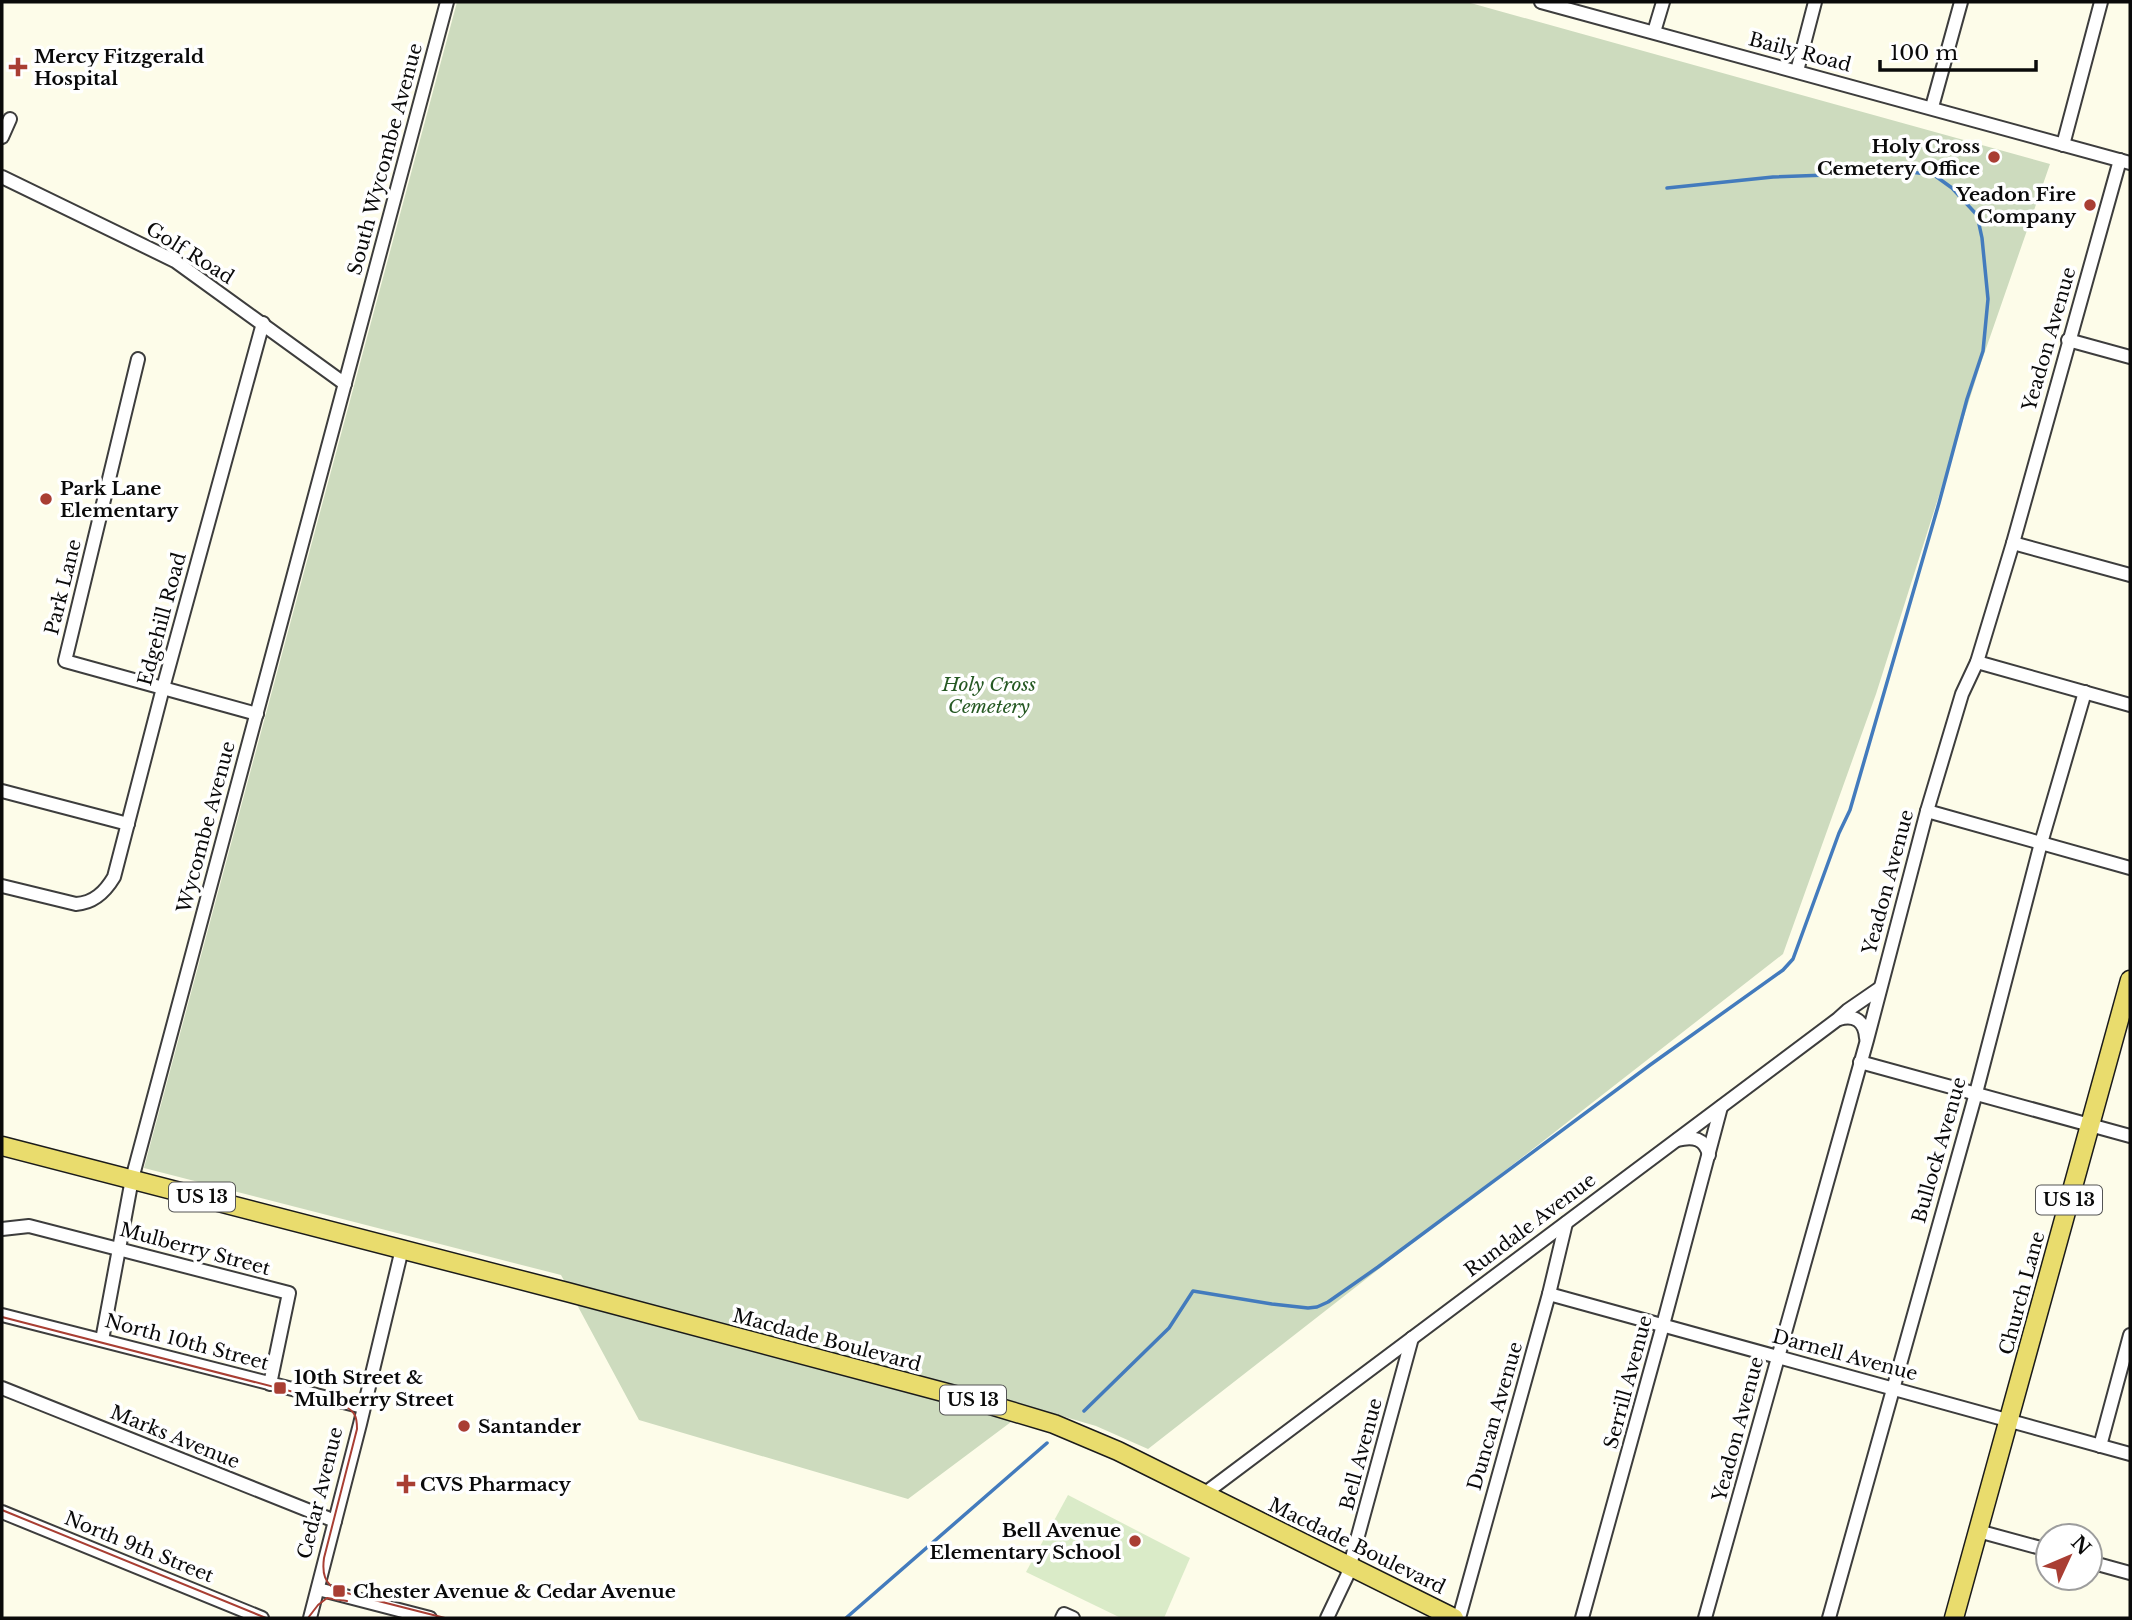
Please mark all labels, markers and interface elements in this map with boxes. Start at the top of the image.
street label: Baily Road [1746,27,1854,77]
scale bar [1880,28,2036,72]
text: 100 m [1890,40,1958,66]
street label: South Wycombe Avenue [343,41,427,277]
place label: Mercy Fitzgerald Hospital [34,45,204,90]
marker: Mercy Fitzgerald Hospital [8,57,28,77]
place label: Holy Cross Cemetery Office [1817,135,1980,180]
marker: Holy Cross Cemetery Office [1986,149,2002,165]
place label: Yeadon Fire Company [1955,183,2077,228]
marker: Yeadon Fire Company [2082,197,2098,213]
street label: Golf Road [142,217,238,289]
street label: Yeadon Avenue [2017,264,2081,415]
place label: Park Lane Elementary [60,477,179,522]
marker: Park Lane Elementary [38,491,54,507]
street label: Park Lane [40,537,86,637]
street label: Edgehill Road [133,550,191,688]
park label: Holy Cross Cemetery [941,673,1036,718]
street label: Wycombe Avenue [172,739,240,916]
street label: Yeadon Avenue [1857,807,1918,958]
street label: Bullock Avenue [1907,1074,1971,1226]
street label: Rundale Avenue [1460,1168,1600,1282]
road number: US 13 [169,1182,235,1212]
road number: US 13 [2036,1185,2102,1214]
street label: Mulberry Street [117,1218,274,1280]
street label: Church Lane [1994,1229,2050,1357]
street label: Macdade Boulevard [730,1304,924,1376]
street label: North 10th Street [103,1309,272,1375]
street label: Serrill Avenue [1599,1313,1657,1451]
street label: Darnell Avenue [1770,1325,1920,1385]
street label: Duncan Avenue [1463,1339,1527,1493]
street label: Yeadon Avenue [1707,1354,1768,1505]
place label: 10th Street & Mulberry Street [294,1366,454,1411]
marker: 10th Street & Mulberry Street [272,1380,288,1396]
road number: US 13 [940,1386,1006,1414]
street label: Bell Avenue [1335,1396,1387,1512]
street label: Marks Avenue [107,1401,243,1473]
place label: Santander [478,1415,582,1438]
marker: Santander [456,1418,472,1434]
street label: Cedar Avenue [293,1425,347,1561]
place label: CVS Pharmacy [420,1473,571,1496]
marker: CVS Pharmacy [398,1476,414,1492]
street label: Macdade Boulevard [1265,1493,1449,1599]
street label: North 9th Street [61,1507,218,1588]
place label: Bell Avenue Elementary School [930,1519,1121,1564]
north arrow [2034,1522,2104,1592]
text: N [2066,1531,2095,1560]
marker: Bell Avenue Elementary School [1127,1533,1143,1549]
place label: Chester Avenue & Cedar Avenue [353,1580,676,1603]
marker: Chester Avenue & Cedar Avenue [331,1583,347,1599]

